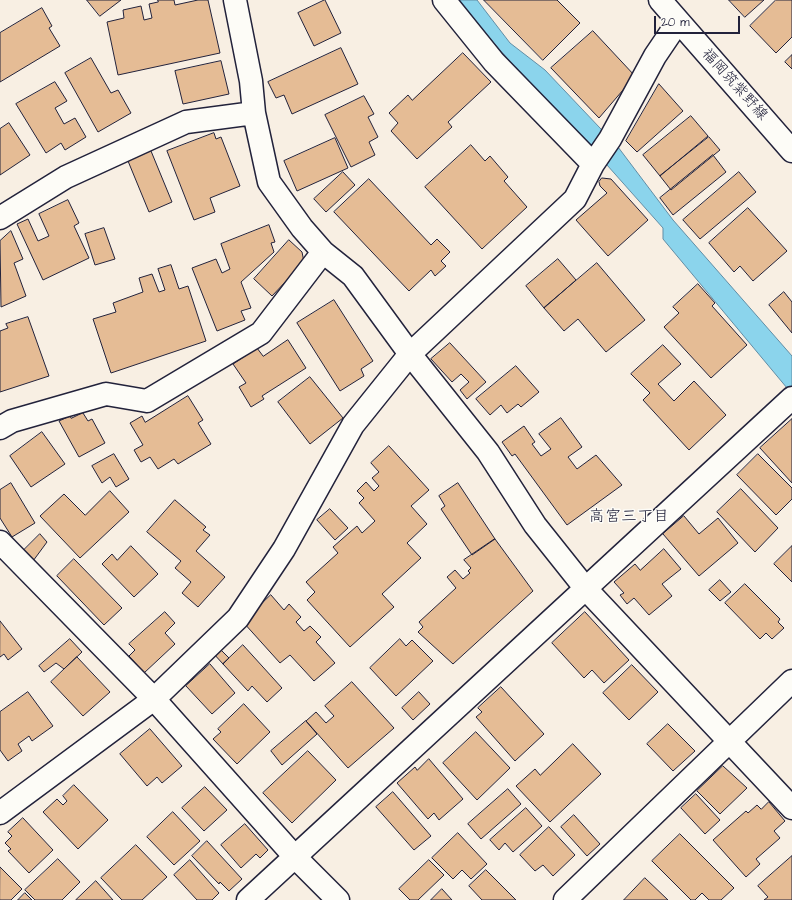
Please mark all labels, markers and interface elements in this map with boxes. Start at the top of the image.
scale bar [656,8,742,34]
text: 20 m [661,14,690,31]
street label: 福岡筑紫野線 [697,46,771,124]
district label: 高宮三丁目 [589,508,669,528]

